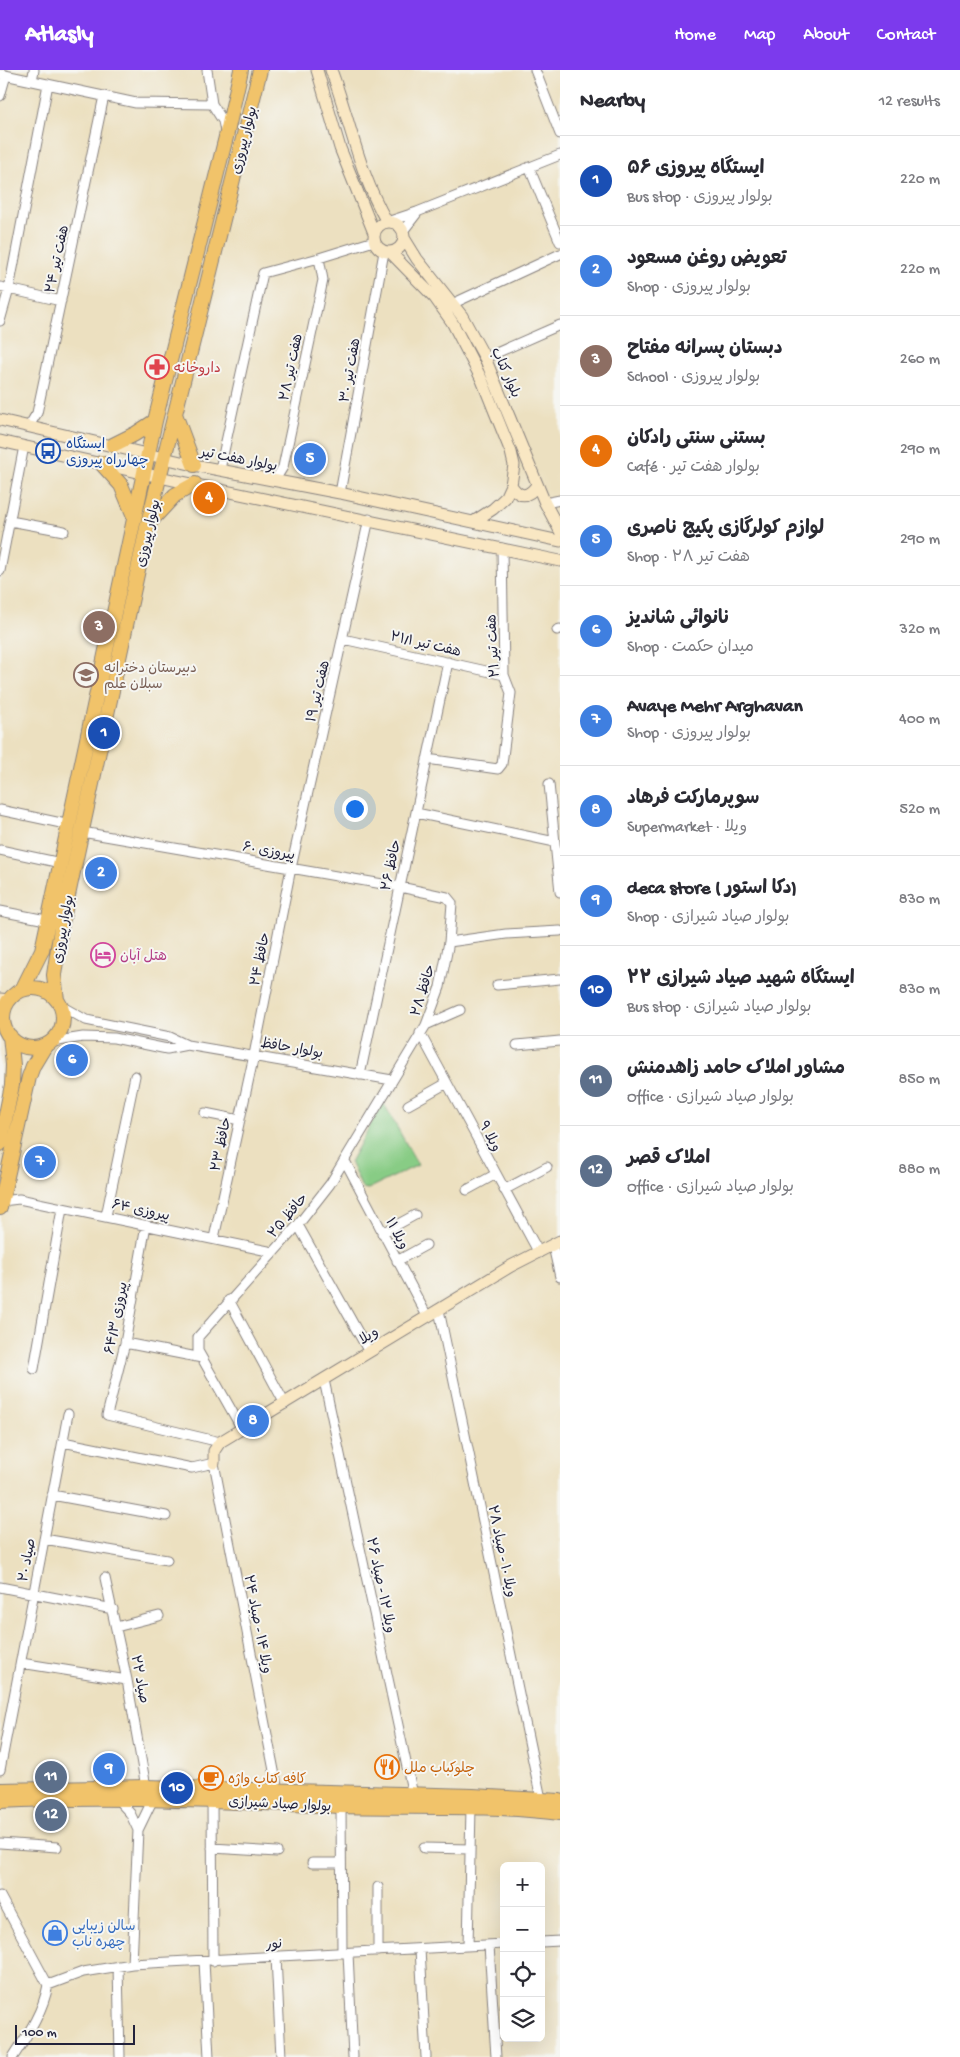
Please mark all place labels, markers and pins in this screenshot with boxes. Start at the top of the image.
pharmacy icon: داروخانه [144,354,170,380]
place label: داروخانه [174,361,221,378]
place label: ایستگاه چهارراه پیروزی [66,435,149,470]
bus stop icon: ایستگاه چهارراه پیروزی [35,438,61,464]
pin: 5 [294,440,326,478]
pin: 4 [193,479,225,517]
pin: 3 [83,608,115,646]
place label: دبیرستان دخترانه سبلان علم [104,661,197,694]
school or university icon: دبیرستان دخترانه سبلان علم [73,662,99,688]
pin: 1 [88,714,120,752]
pin: 2 [85,854,117,892]
hotel icon: هتل آبان [90,942,116,968]
place label: هتل آبان [120,948,167,966]
pin: 6 [56,1041,88,1079]
pin: 7 [24,1143,56,1181]
pin: 8 [237,1402,269,1440]
pin: 9 [93,1750,125,1788]
restaurant icon: چلوکباب ملل [374,1754,400,1780]
pin: 11 [35,1758,67,1796]
place label: چلوکباب ملل [404,1761,475,1778]
cafe icon: کافه کتاب واژه [198,1765,224,1791]
pin: 10 [161,1769,193,1807]
place label: کافه کتاب واژه [228,1772,306,1789]
pin: 12 [35,1796,67,1834]
place label: سالن زیبایی چهره ناب [72,1919,135,1952]
shop icon: سالن زیبایی چهره ناب [42,1920,68,1946]

